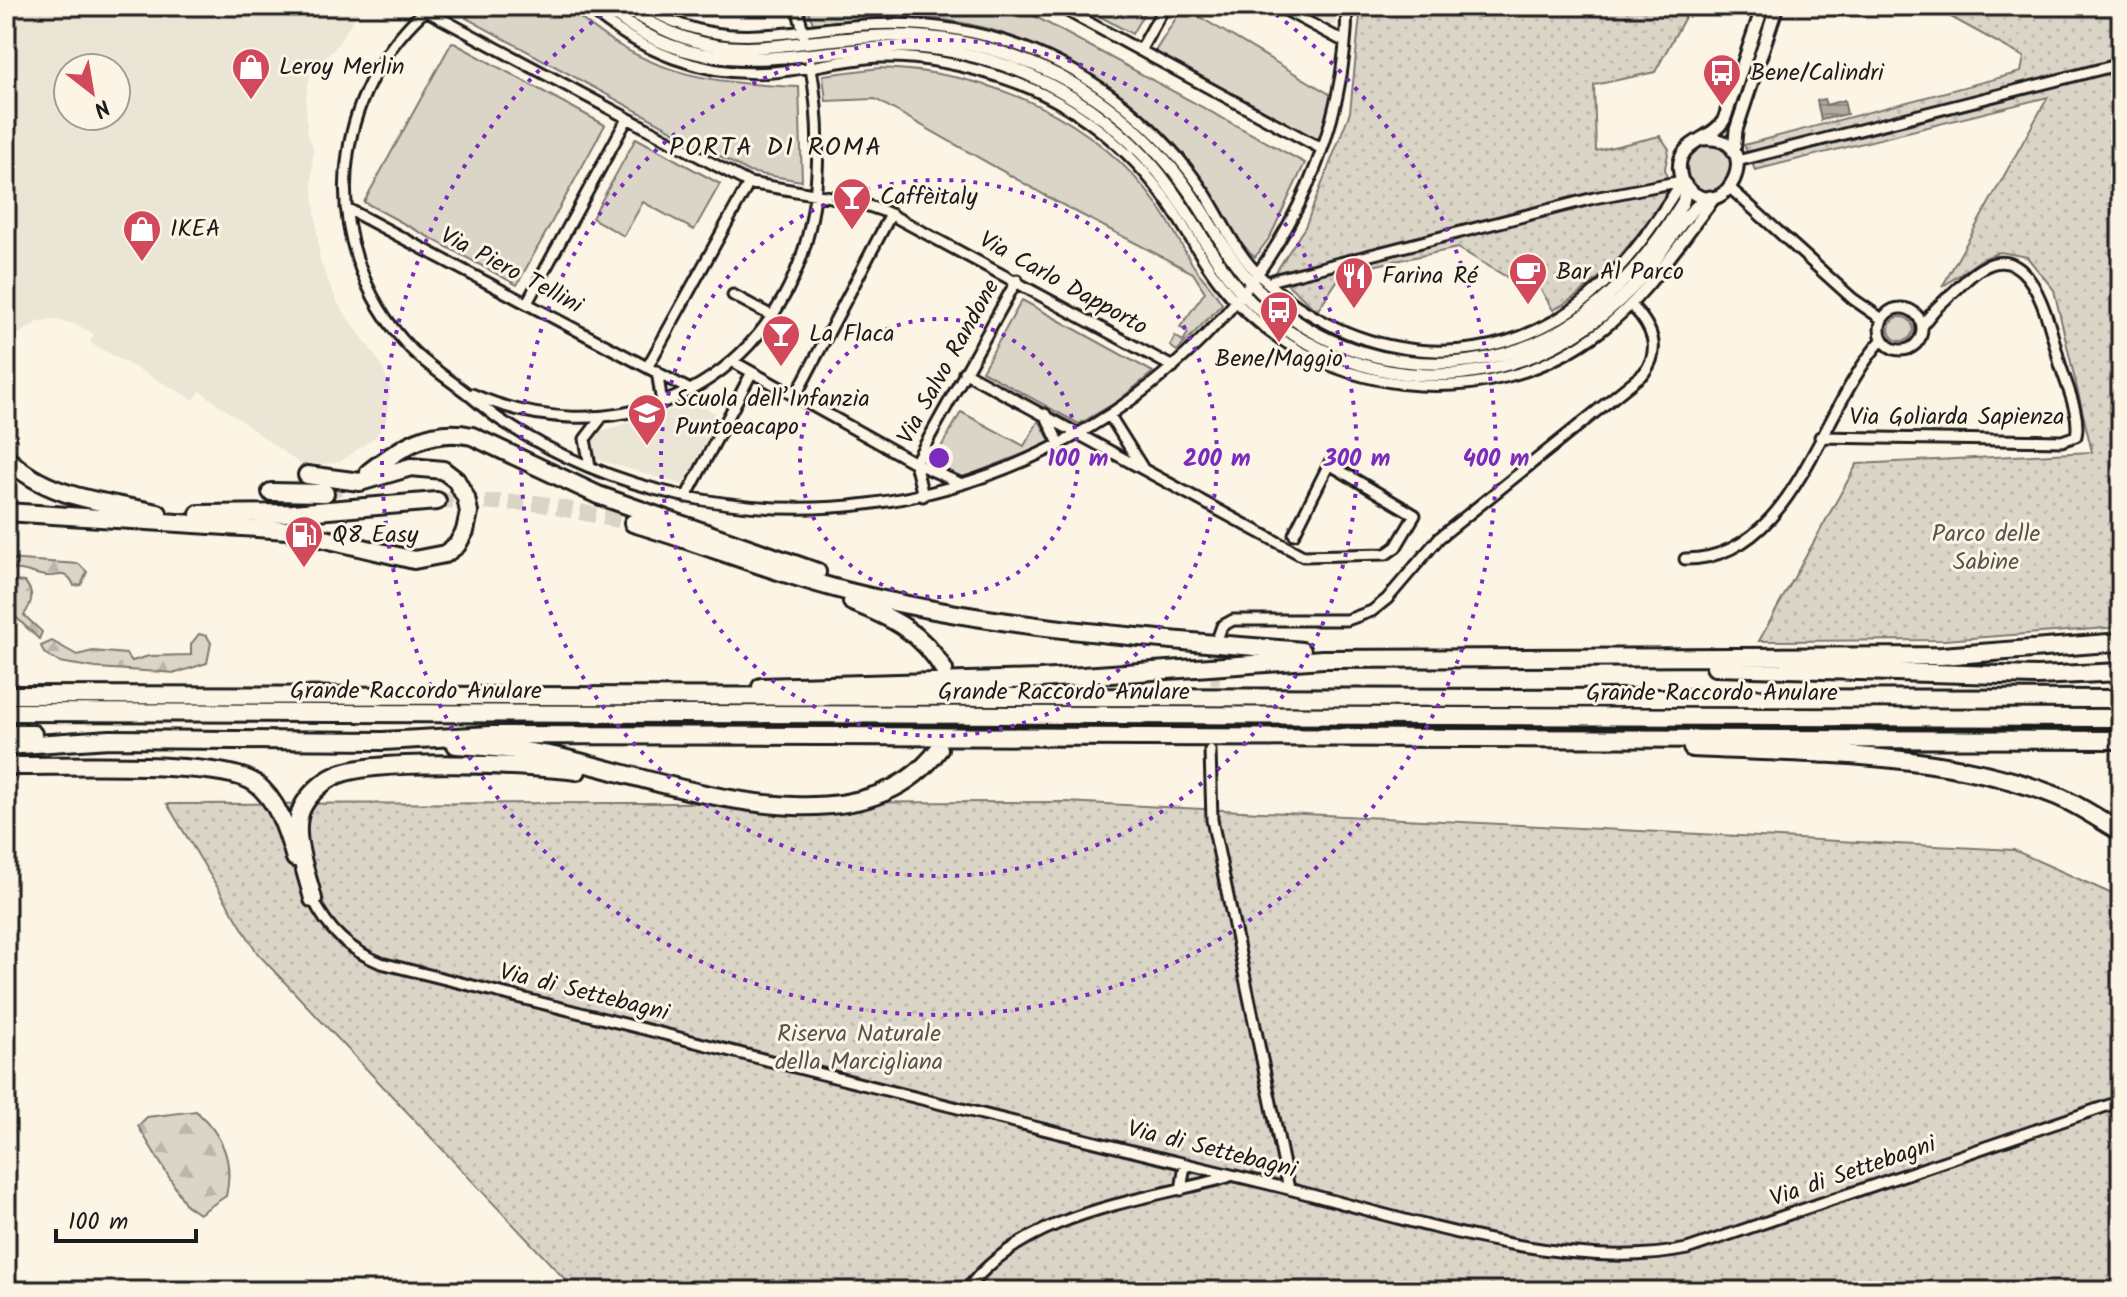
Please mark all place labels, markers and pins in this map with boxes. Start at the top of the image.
shop icon: Leroy Merlin [230,46,272,101]
place label: Leroy Merlin [279,48,405,87]
bus stop icon: Bene/Calindri [1701,52,1743,107]
place label: Bene/Calindri [1750,54,1885,93]
bar icon: Caffèitaly [831,176,873,231]
place label: Caffèitaly [880,178,978,217]
shop icon: IKEA [121,208,163,263]
place label: IKEA [170,210,220,249]
cafe icon: Bar Al Parco [1507,251,1549,306]
place label: Bar Al Parco [1556,253,1684,292]
restaurant icon: Farina Ré [1333,255,1375,310]
place label: Farina Ré [1382,257,1479,296]
bus stop icon: Bene/Maggio [1258,289,1300,344]
bar icon: La Flaca [760,313,802,368]
place label: La Flaca [809,315,895,354]
place label: Bene/Maggio [1215,340,1343,379]
place label: Scuola dell’Infanzia Puntoeacapo [675,380,870,447]
school or university icon: Scuola dell’Infanzia Puntoeacapo [626,392,668,447]
centre of rings [925,444,953,472]
fuel station icon: Q8 Easy [283,514,325,569]
place label: Q8 Easy [332,516,419,555]

